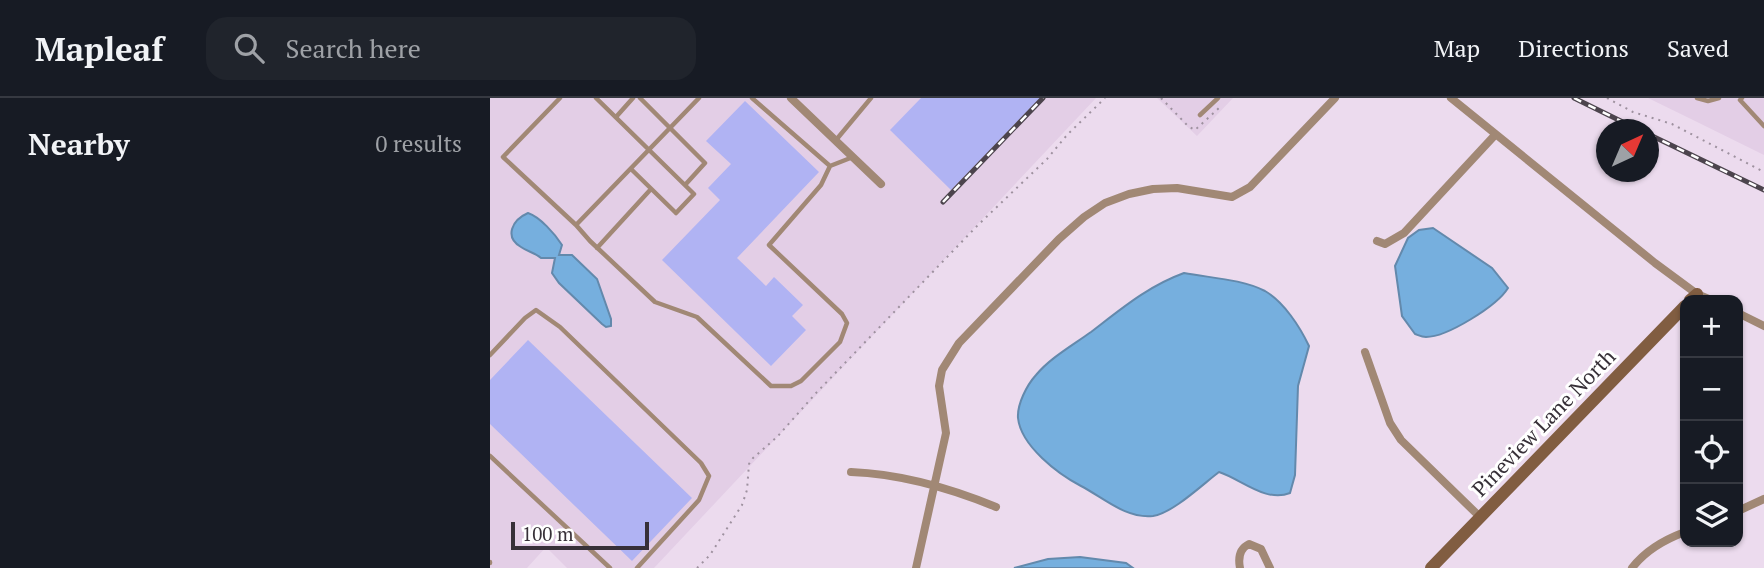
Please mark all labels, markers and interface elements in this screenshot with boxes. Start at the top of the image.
search box [206,17,696,80]
text: Mapleaf [35,27,164,70]
icon: search [230,29,268,67]
text: Search here [286,31,421,65]
text: Map [1434,32,1480,64]
text: Directions [1518,32,1629,64]
text: Saved [1667,32,1729,64]
north arrow [1596,119,1659,182]
text: Nearby [28,124,130,164]
text: 0 results [375,128,462,159]
map controls [1680,295,1743,547]
button: + [1680,295,1743,358]
street label: Pineview Lane North [1466,343,1621,502]
button: − [1680,358,1743,421]
button: locate [1680,421,1743,484]
button: layers [1680,484,1743,547]
scale bar [511,519,649,551]
text: 100 m [522,521,573,546]

